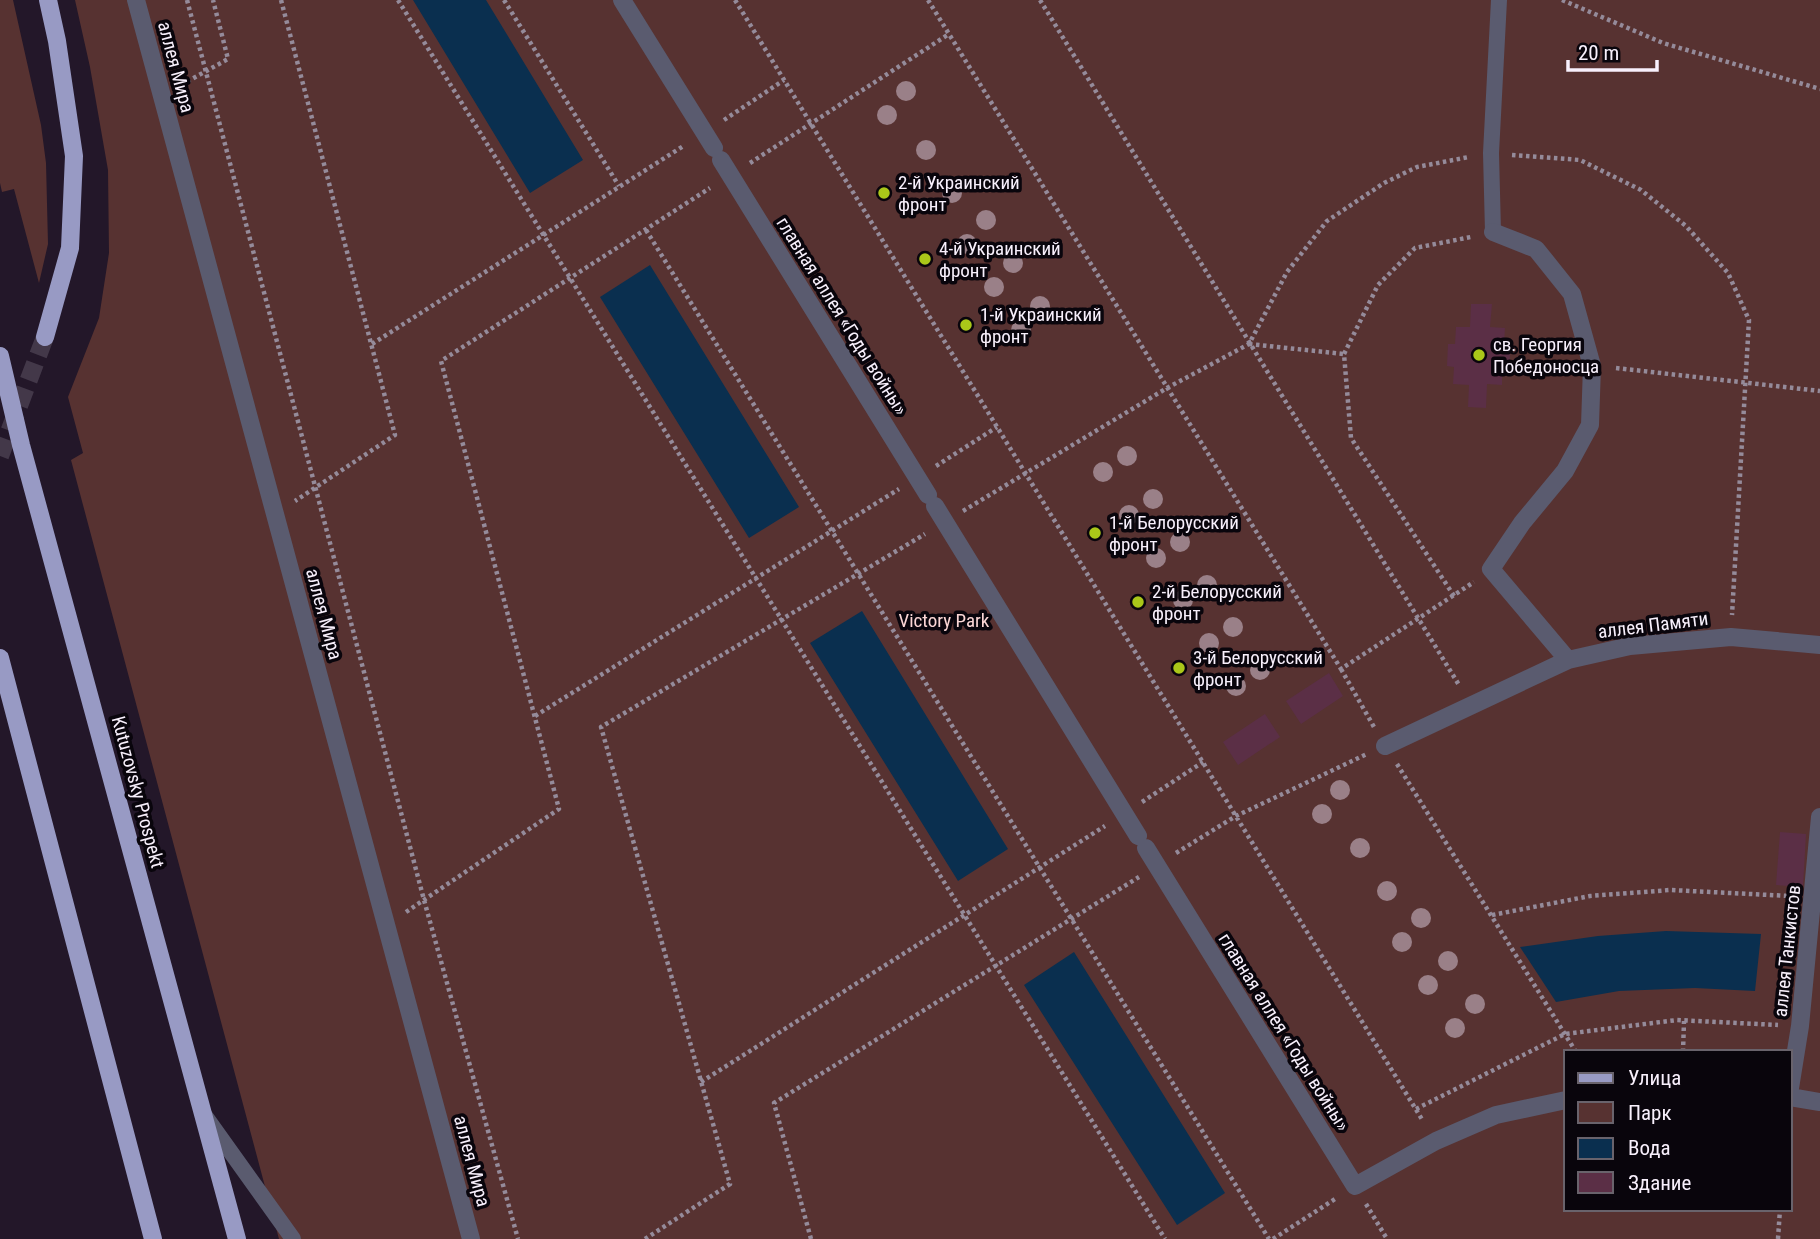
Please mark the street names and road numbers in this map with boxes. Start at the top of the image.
street label: аллея Мира [153,19,199,115]
street label: главная аллея «Годы войны» [771,213,913,419]
street label: аллея Мира [301,566,347,662]
street label: аллея Памяти [1597,607,1709,643]
street label: Kutuzovsky Prospekt [107,714,169,870]
street label: аллея Танкистов [1769,884,1805,1018]
street label: главная аллея «Годы войны» [1213,929,1355,1135]
street label: аллея Мира [449,1113,495,1209]

